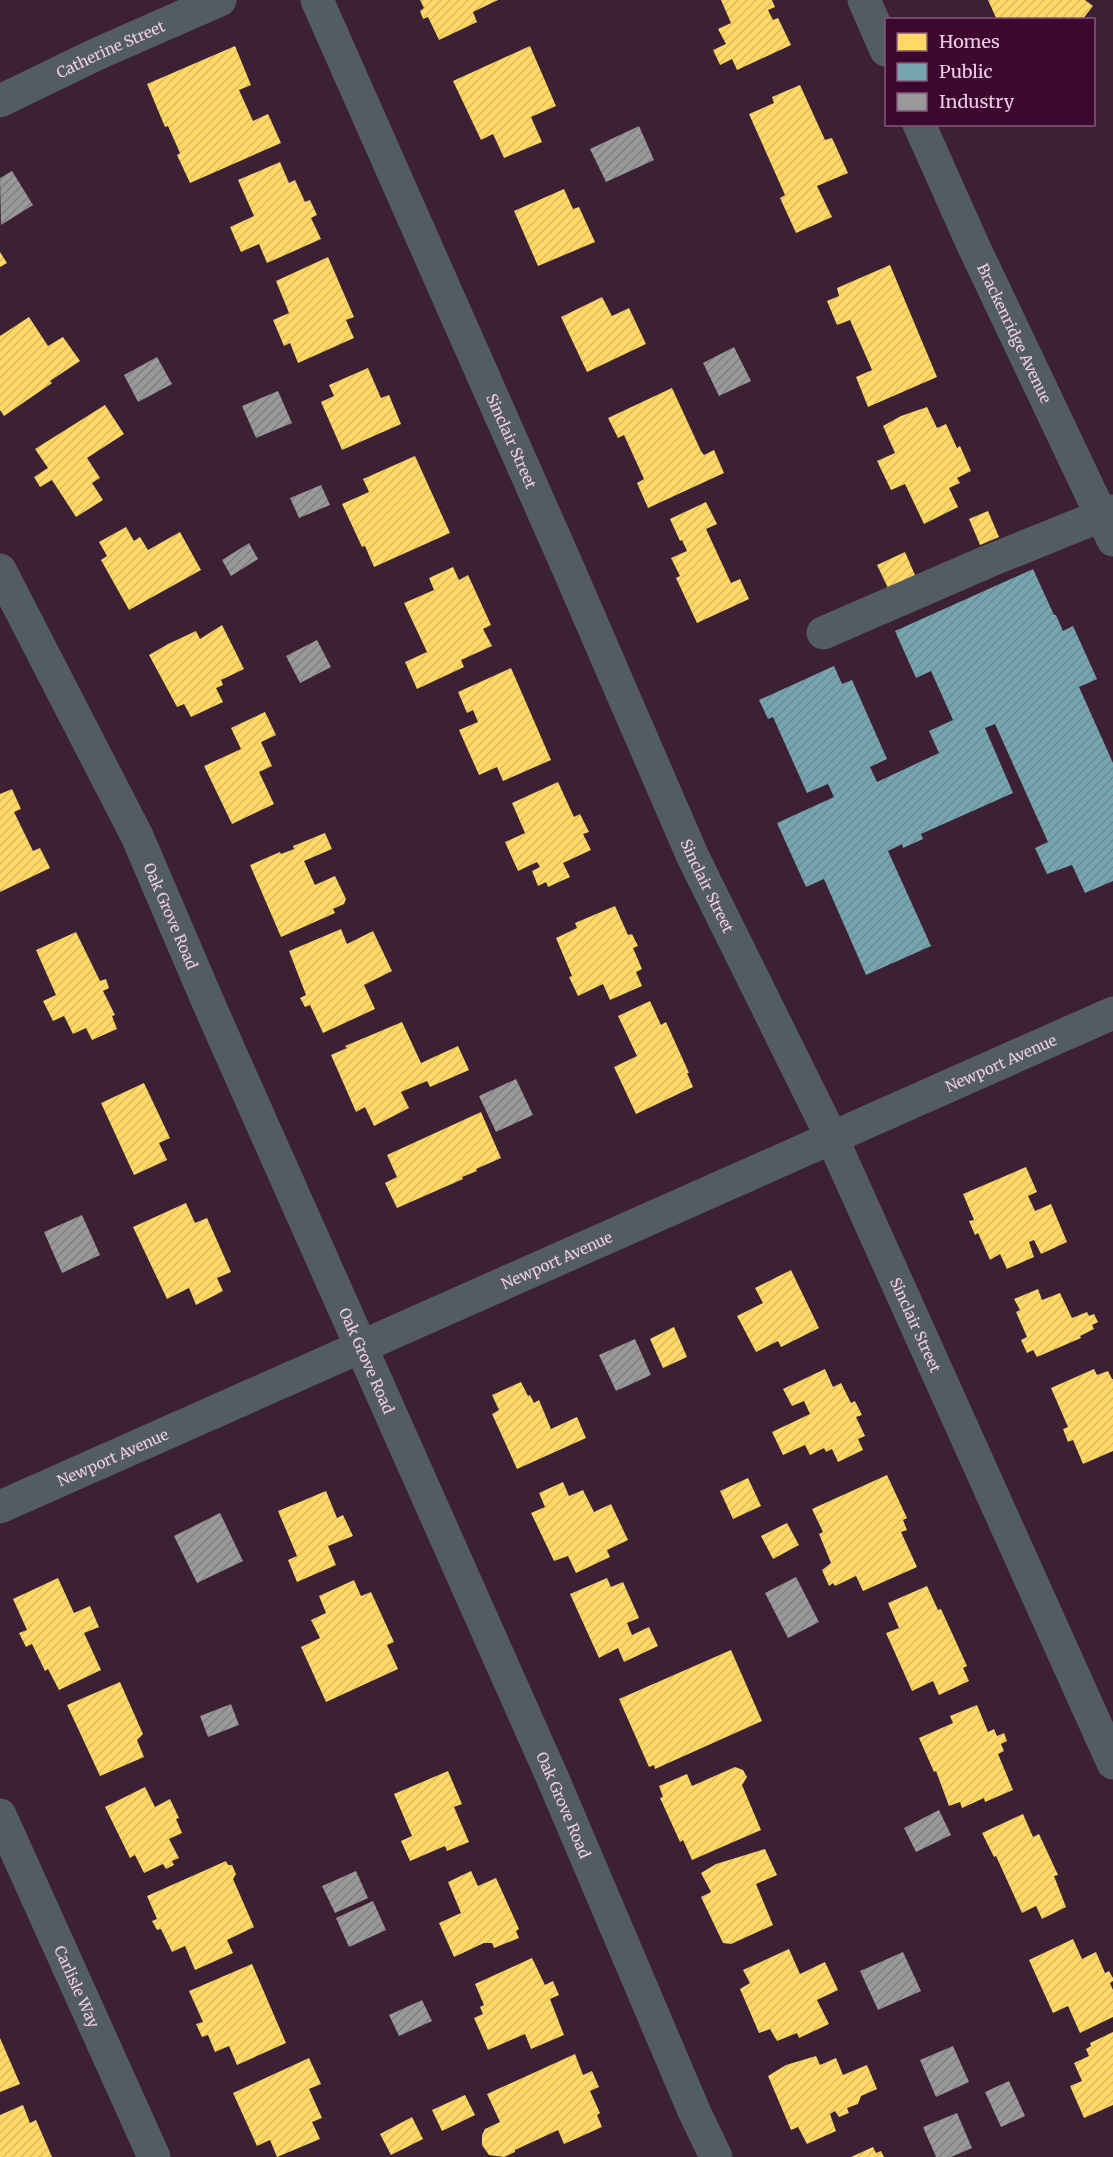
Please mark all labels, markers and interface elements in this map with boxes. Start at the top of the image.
street label: Catherine Street [53,16,168,82]
legend [885,18,1095,126]
text: Homes [939,30,1000,53]
text: Public [939,60,993,83]
text: Industry [939,90,1015,113]
street label: Brackenridge Avenue [973,260,1056,406]
street label: Sinclair Street [483,390,541,491]
street label: Sinclair Street [677,836,738,936]
street label: Oak Grove Road [140,860,202,972]
street label: Newport Avenue [942,1030,1060,1096]
street label: Newport Avenue [498,1227,615,1293]
street label: Sinclair Street [886,1274,946,1375]
street label: Oak Grove Road [335,1305,399,1416]
street label: Newport Avenue [54,1424,171,1490]
street label: Oak Grove Road [533,1749,595,1861]
street label: Carlisle Way [50,1942,104,2031]

